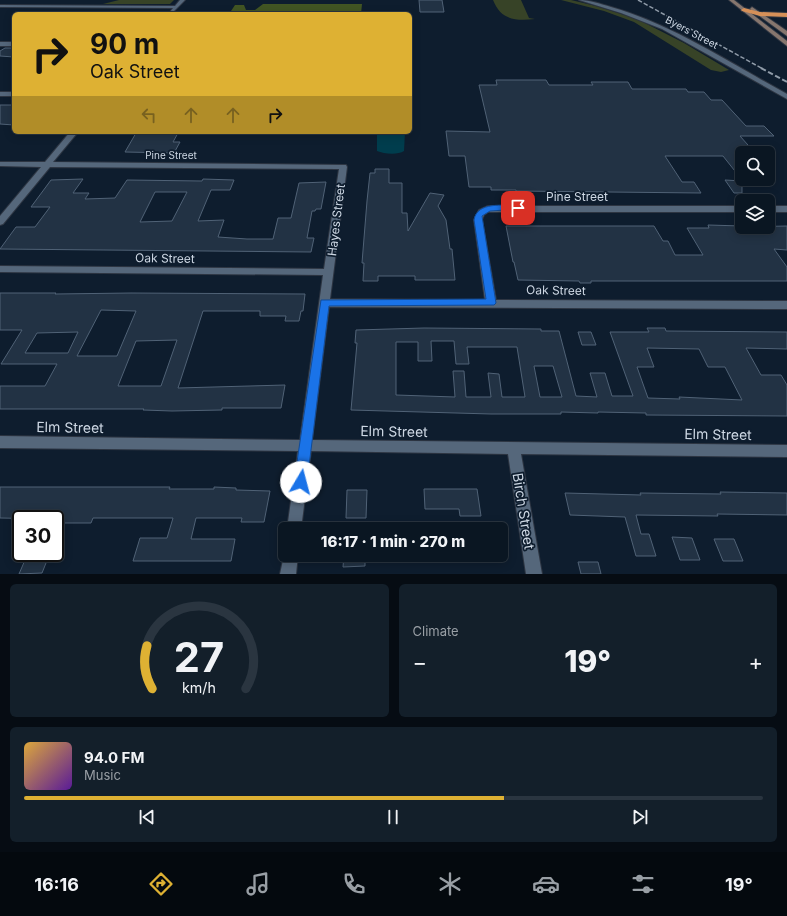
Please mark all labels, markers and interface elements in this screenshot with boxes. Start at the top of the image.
street label: Byers Street [664,13,721,51]
text: 90 m [90,27,159,61]
icon: right [24,28,76,80]
text: Oak Street [90,61,180,82]
icon: left [138,104,160,126]
icon: ahead [180,104,202,126]
icon: ahead [222,104,244,126]
icon: right [264,104,286,126]
map controls [735,146,775,234]
button: search [735,146,775,186]
street label: Pine Street [145,149,198,161]
street label: Hayes Street [324,183,348,257]
street label: Pine Street [546,189,608,204]
pin [501,191,535,225]
button: layers [735,194,775,234]
icon: arrive [507,197,529,219]
street label: Oak Street [135,250,195,266]
street label: Oak Street [526,282,586,298]
street label: Elm Street [36,418,104,436]
street label: Elm Street [360,422,428,440]
street label: Elm Street [684,425,752,443]
position arrow [280,461,322,503]
street label: Birch Street [510,471,539,551]
speed limit sign: 30 [12,510,64,562]
text: 16:17 · 1 min · 270 m [321,532,465,551]
text: Climate [413,623,459,639]
text: 27 [174,631,224,681]
text: 19° [564,643,611,679]
text: − [413,649,427,675]
text: + [748,649,763,675]
text: km/h [182,678,216,695]
text: 94.0 FM [84,748,144,767]
text: Music [84,767,121,783]
icon: previous [136,806,158,828]
icon: pause [382,806,404,828]
icon: next [629,806,651,828]
icon: directions [147,870,175,898]
icon: music [244,870,272,898]
icon: phone [340,870,368,898]
icon: climate [436,870,464,898]
icon: car [532,870,560,898]
icon: filters [629,870,657,898]
text: 16:16 [34,874,79,895]
text: 19° [725,874,753,895]

